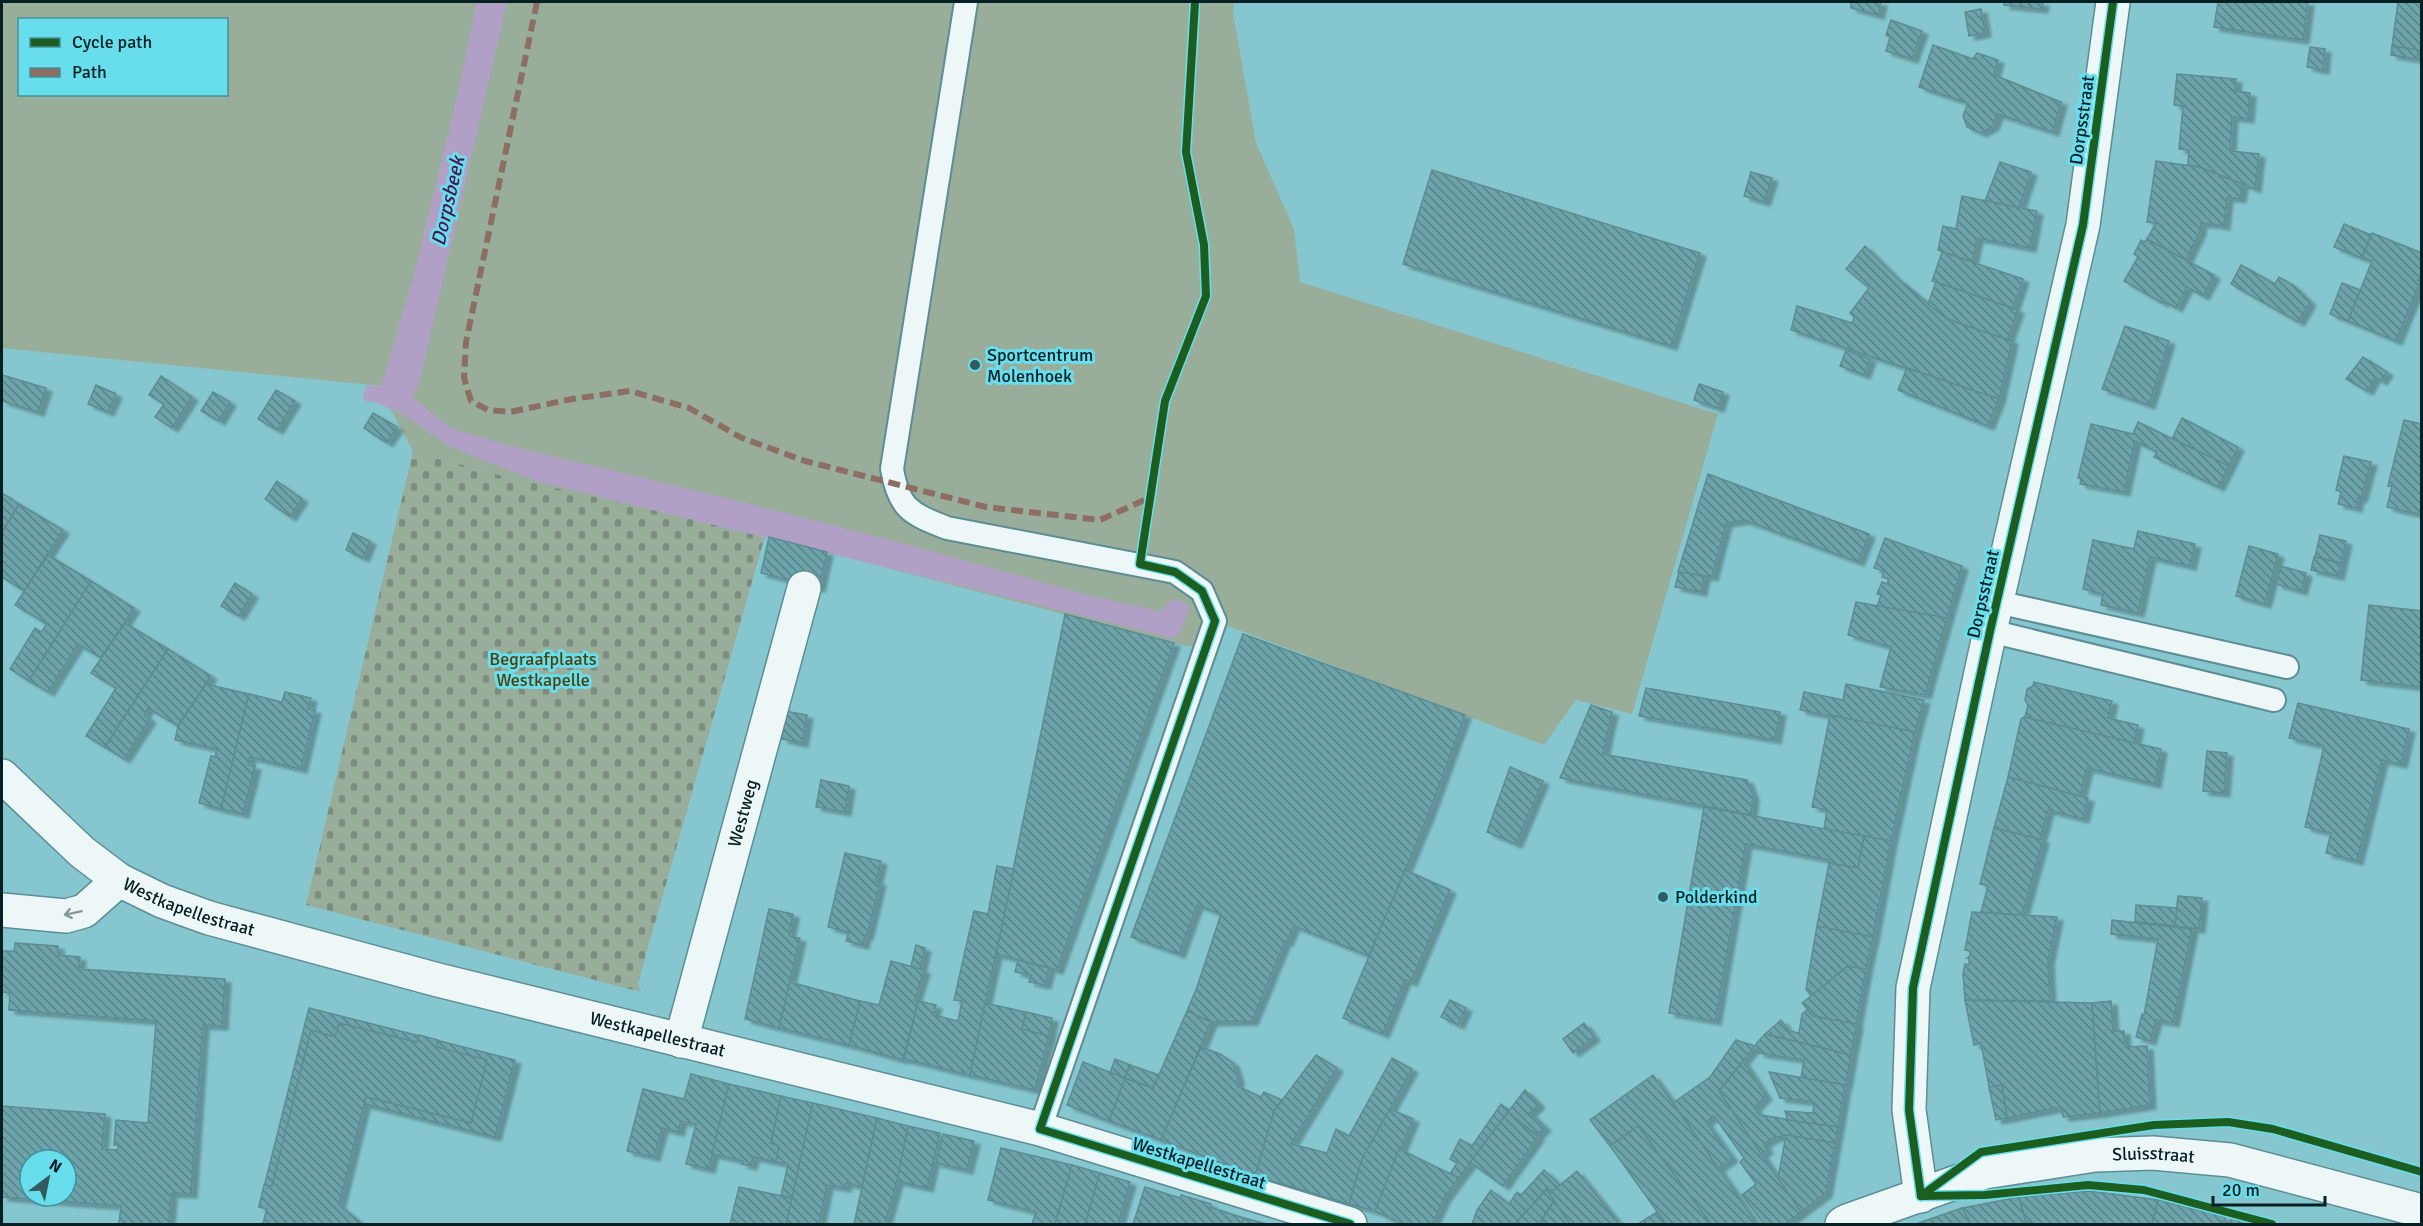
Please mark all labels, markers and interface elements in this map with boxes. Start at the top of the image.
legend [18,18,228,96]
text: Cycle path [72,31,152,53]
text: Path [72,61,107,83]
street label: Dorpsstraat [2065,74,2099,166]
water label: Dorpsbeek [426,152,471,248]
place label: Sportcentrum Molenhoek [987,344,1093,387]
marker: Sportcentrum Molenhoek [968,358,982,372]
street label: Dorpsstraat [1962,548,2004,640]
park label: Begraafplaats Westkapelle [489,648,597,691]
street label: Westweg [723,777,763,850]
street label: Westkapellestraat [119,873,257,941]
place label: Polderkind [1675,886,1758,908]
marker: Polderkind [1656,890,1670,904]
one-way arrow [64,908,83,919]
street label: Westkapellestraat [588,1007,728,1062]
street label: Westkapellestraat [1129,1132,1269,1194]
street label: Sluisstraat [2112,1142,2196,1168]
north arrow [18,1148,78,1208]
text: N [45,1155,65,1178]
scale bar [2213,1169,2326,1207]
text: 20 m [2222,1179,2260,1201]

